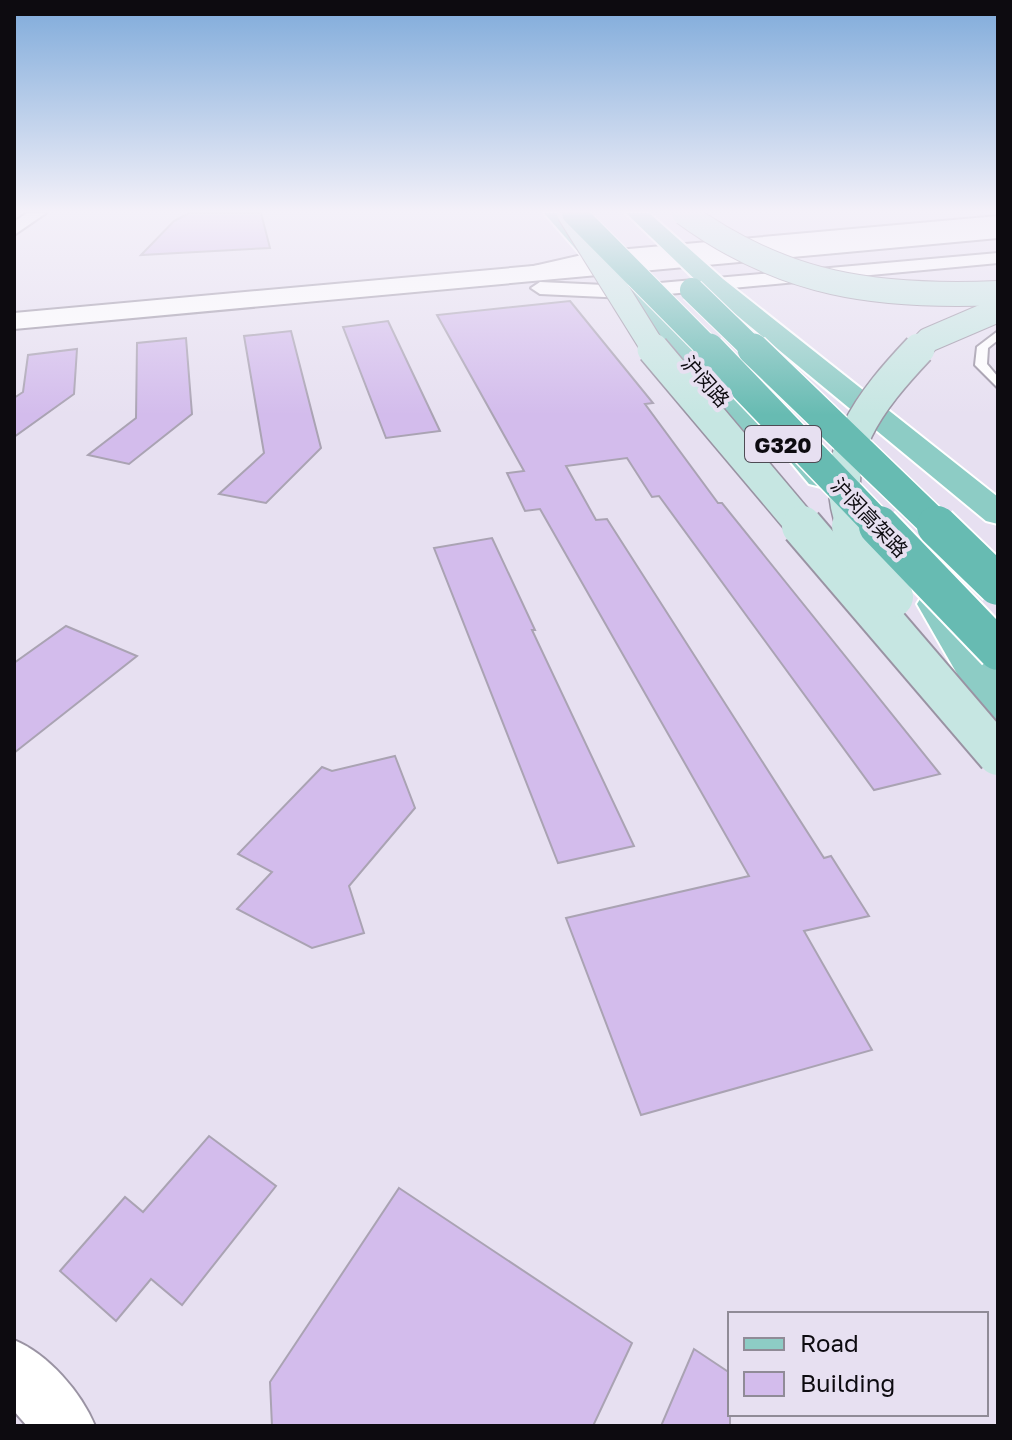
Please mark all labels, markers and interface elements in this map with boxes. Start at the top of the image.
street label: 沪闵路 [677,351,735,411]
road number: G320 [745,426,821,462]
street label: 沪闵高架路 [827,473,913,561]
legend [728,1312,988,1416]
text: Road [800,1328,859,1357]
text: Building [800,1368,895,1397]

